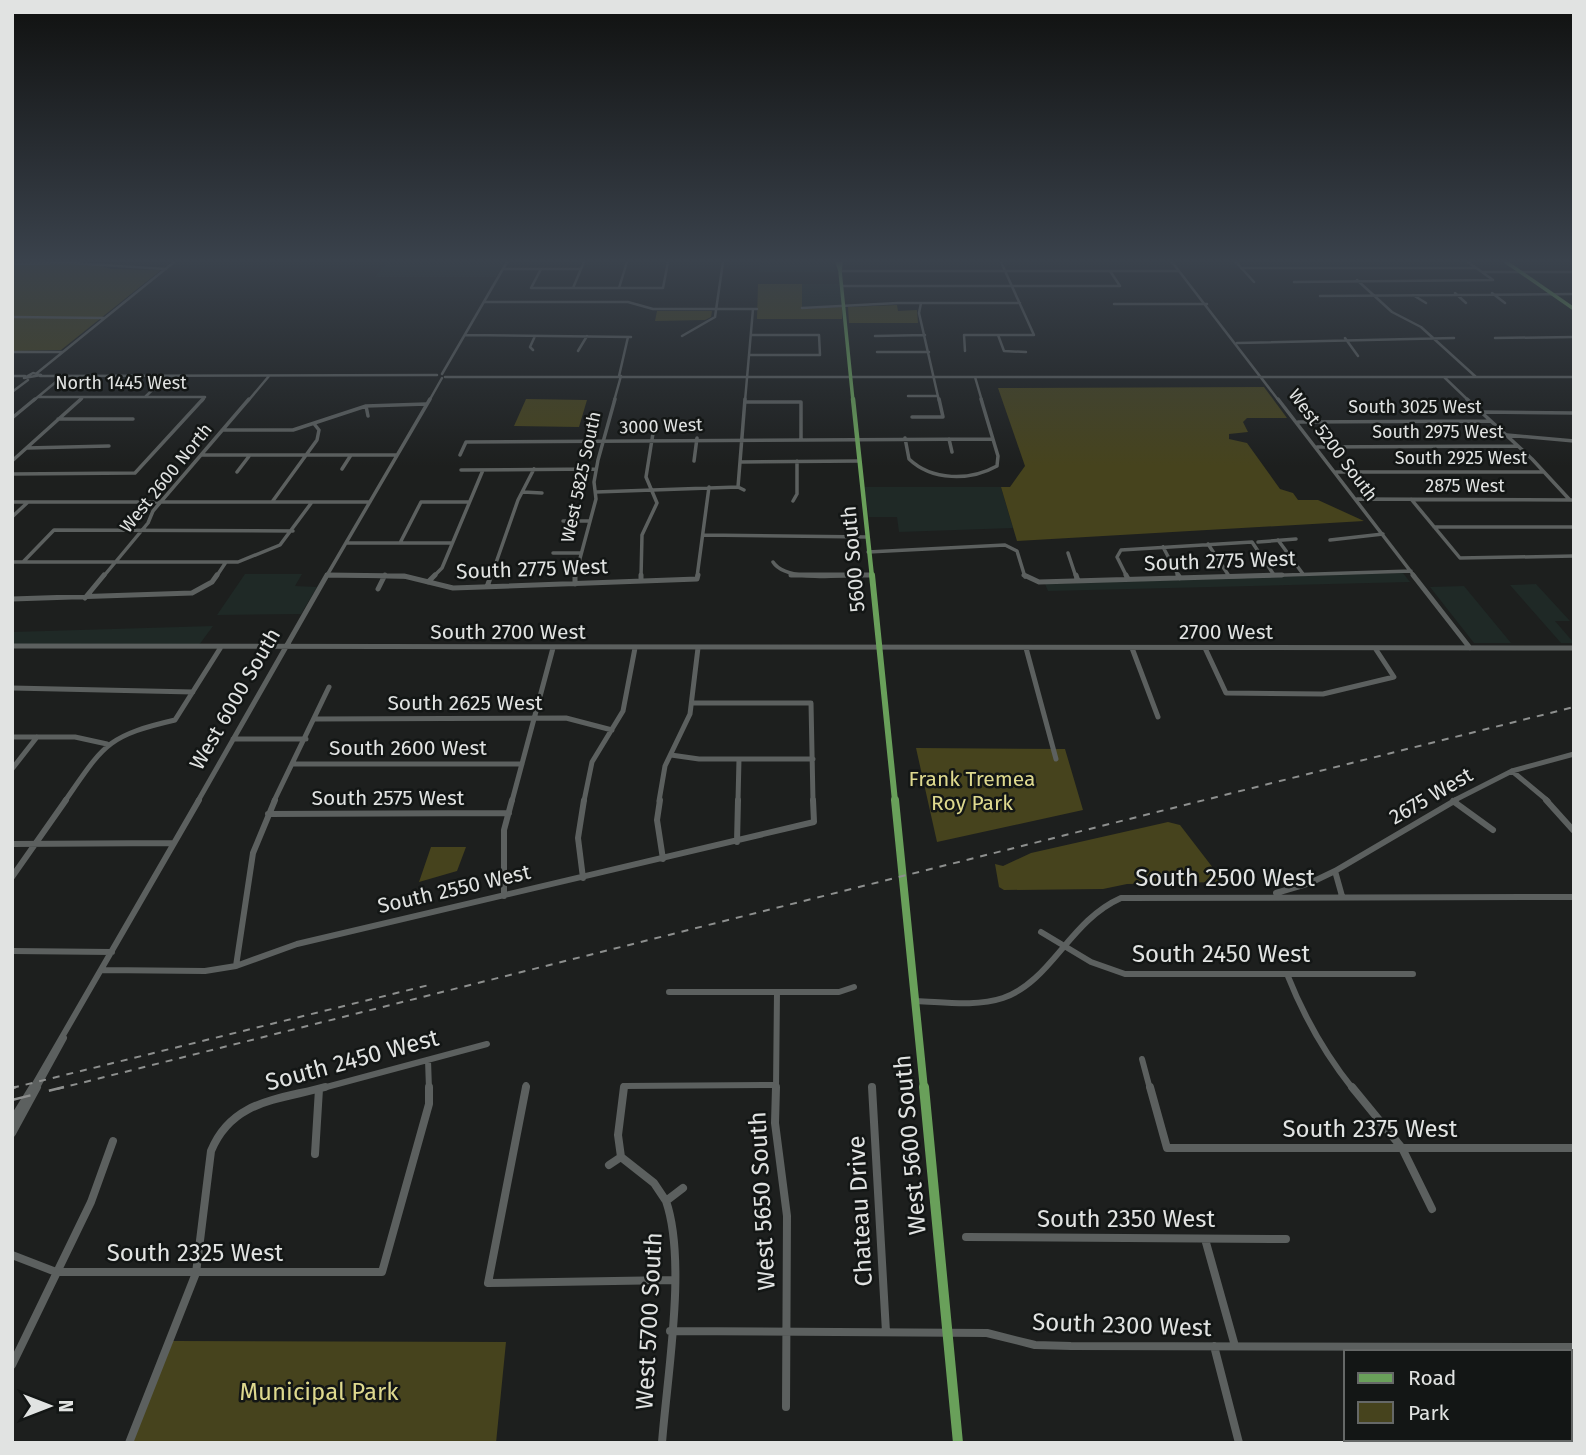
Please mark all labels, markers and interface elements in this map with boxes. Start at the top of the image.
street label: North 1445 West [55,372,187,394]
street label: West 5200 South [1284,385,1382,505]
street label: South 3025 West [1348,396,1482,418]
street label: West 5825 South [556,409,606,545]
street label: 3000 West [619,414,703,438]
street label: West 2600 North [115,419,217,537]
street label: South 2975 West [1372,421,1504,443]
street label: South 2925 West [1395,447,1528,469]
street label: 2875 West [1425,475,1505,497]
street label: 5600 South [835,505,871,613]
street label: South 2775 West [1144,545,1297,577]
street label: South 2775 West [456,553,609,585]
street label: South 2700 West [430,619,586,645]
street label: 2700 West [1179,619,1274,645]
street label: West 6000 South [184,624,286,774]
street label: South 2625 West [387,690,543,716]
street label: South 2600 West [329,735,487,761]
street label: 2675 West [1385,762,1478,830]
park label: Frank Tremea Roy Park [909,766,1035,816]
street label: South 2575 West [312,785,465,811]
street label: South 2550 West [375,859,533,919]
street label: South 2500 West [1135,864,1315,892]
street label: South 2450 West [1132,940,1310,968]
street label: South 2450 West [262,1023,442,1097]
street label: West 5600 South [888,1054,932,1236]
street label: West 5650 South [743,1111,781,1291]
street label: South 2375 West [1283,1115,1458,1143]
street label: Chateau Drive [842,1135,878,1287]
street label: South 2350 West [1037,1205,1215,1233]
street label: West 5700 South [630,1232,668,1410]
street label: South 2325 West [107,1239,284,1267]
street label: South 2300 West [1032,1308,1213,1342]
legend [1344,1350,1572,1441]
text: Road [1408,1365,1456,1391]
north arrow [14,1371,84,1441]
park label: Municipal Park [239,1378,399,1406]
text: N [54,1400,77,1412]
text: Park [1408,1400,1450,1426]

